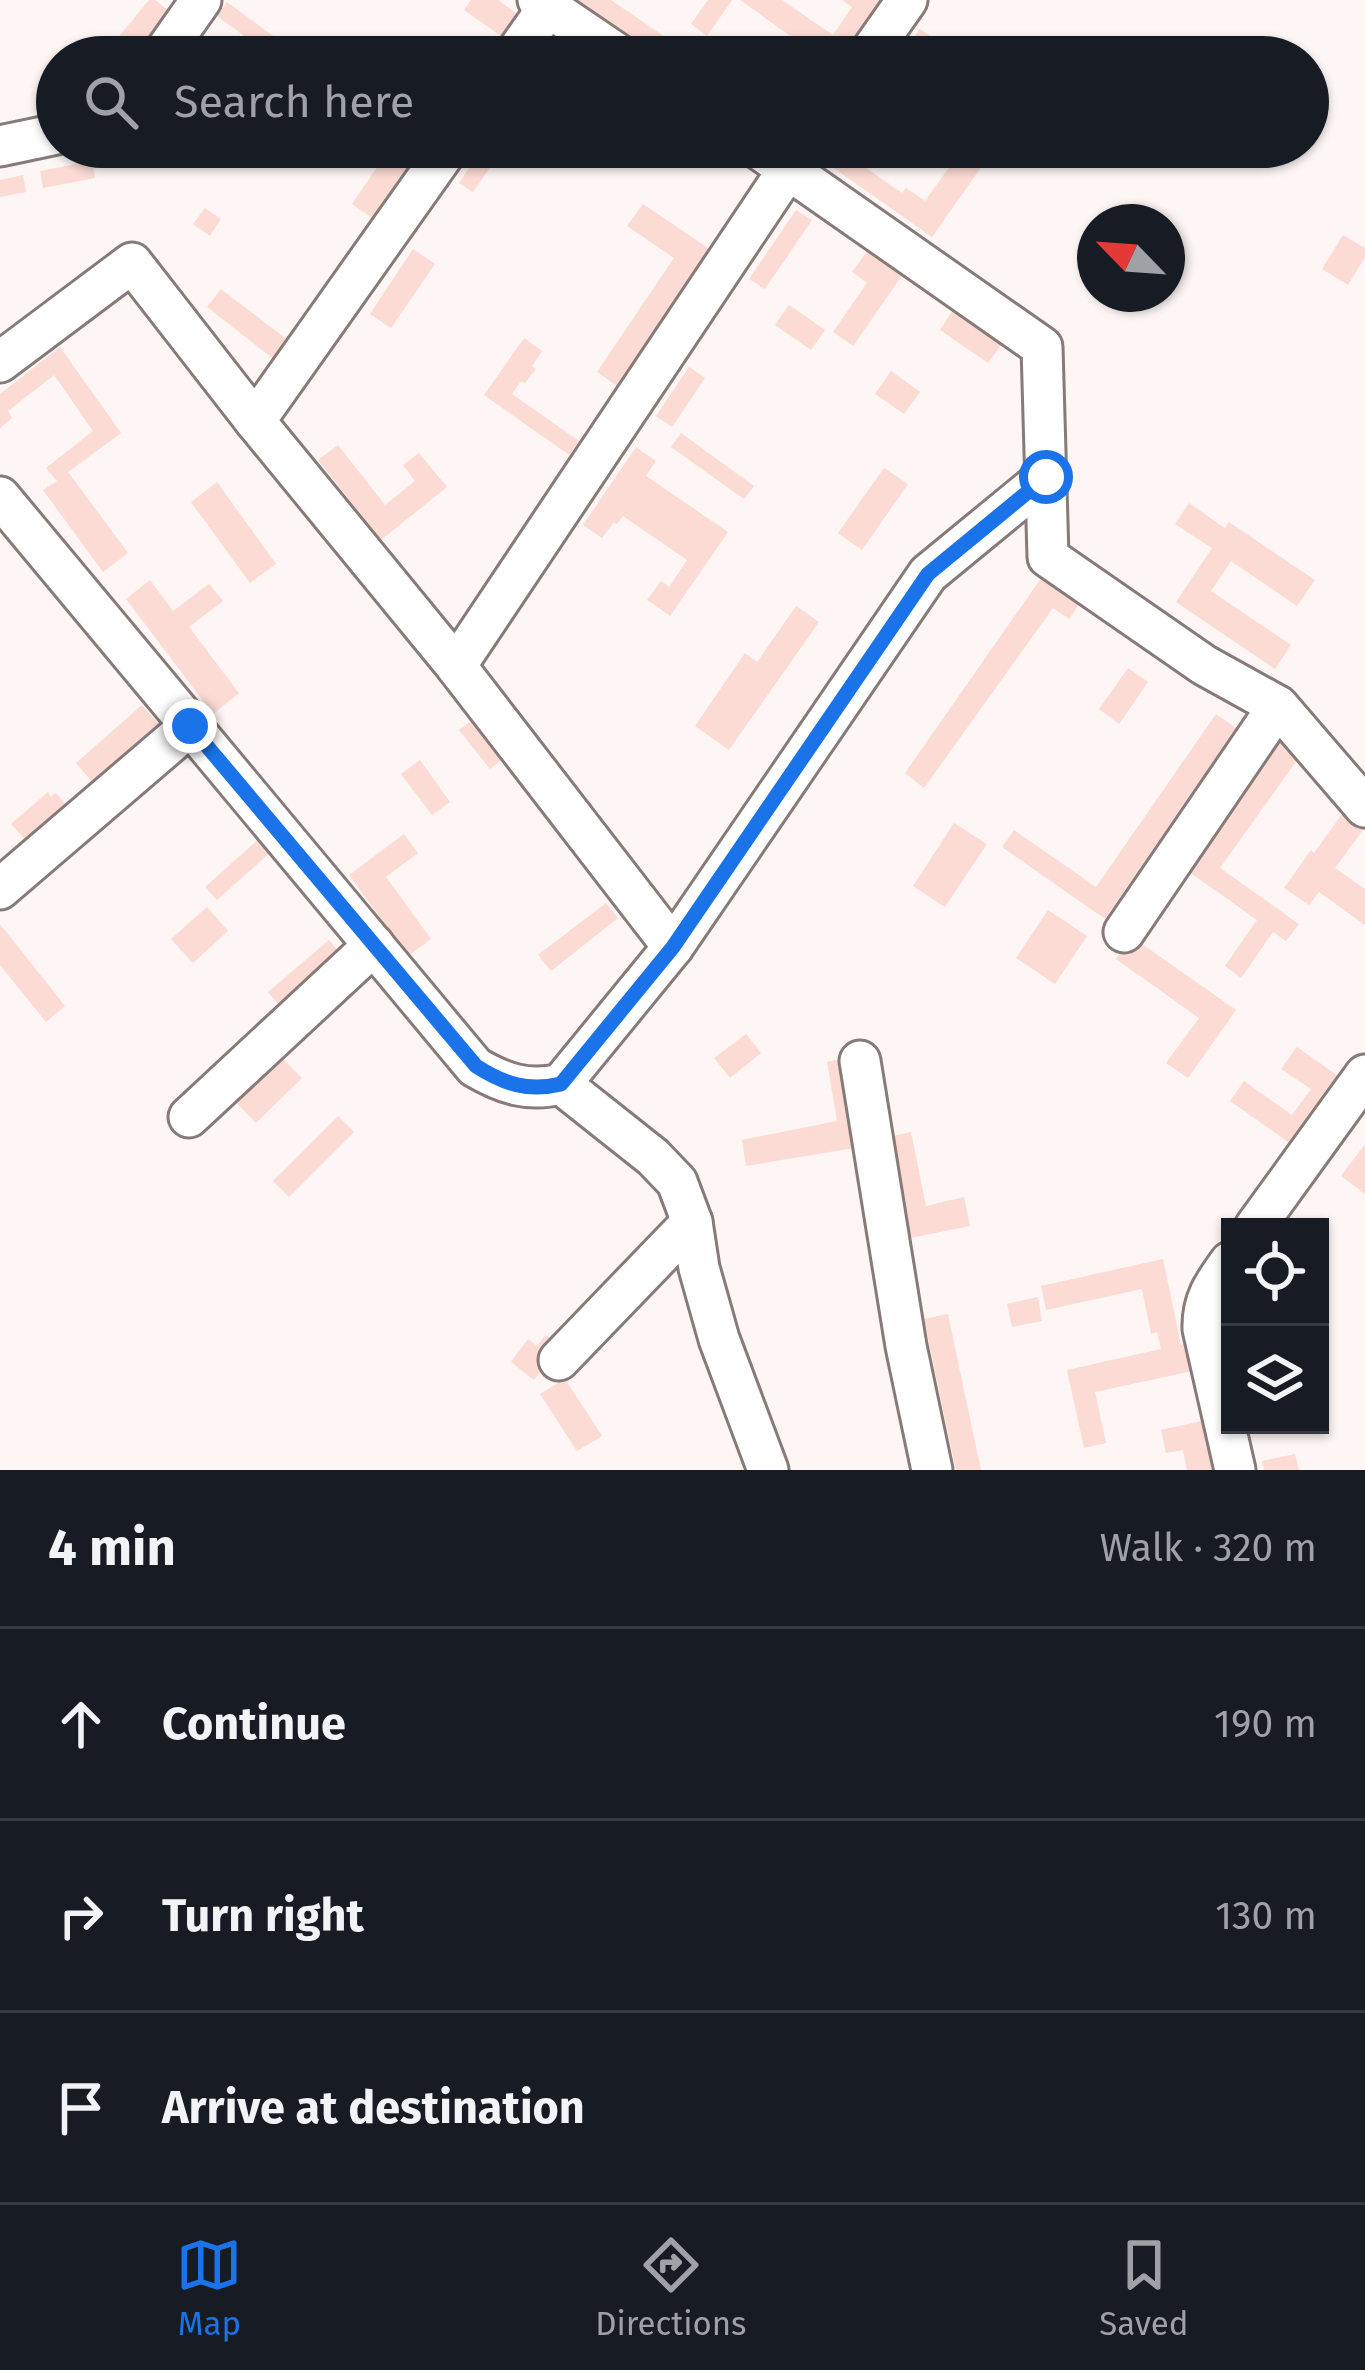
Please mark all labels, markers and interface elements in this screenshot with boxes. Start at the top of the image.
search box [36,36,1329,168]
icon: search [78,69,144,135]
text: Search here [174,75,414,129]
north arrow [1077,204,1185,312]
route start [1019,450,1073,504]
route end [163,699,217,753]
map controls [1221,1218,1329,1434]
button: locate [1221,1218,1329,1326]
button: layers [1221,1326,1329,1434]
text: 4 min [48,1517,176,1579]
text: Walk · 320 m [1100,1525,1317,1571]
icon: ahead [48,1691,114,1757]
text: Continue [162,1697,346,1751]
text: 190 m [1214,1701,1317,1747]
icon: right [48,1883,114,1949]
text: Turn right [162,1889,364,1943]
text: 130 m [1215,1893,1317,1939]
icon: arrive [48,2075,114,2141]
text: Arrive at destination [162,2081,585,2135]
tab: Map [176,2232,242,2344]
tab: Directions [595,2232,747,2344]
tab: Saved [1099,2232,1189,2344]

